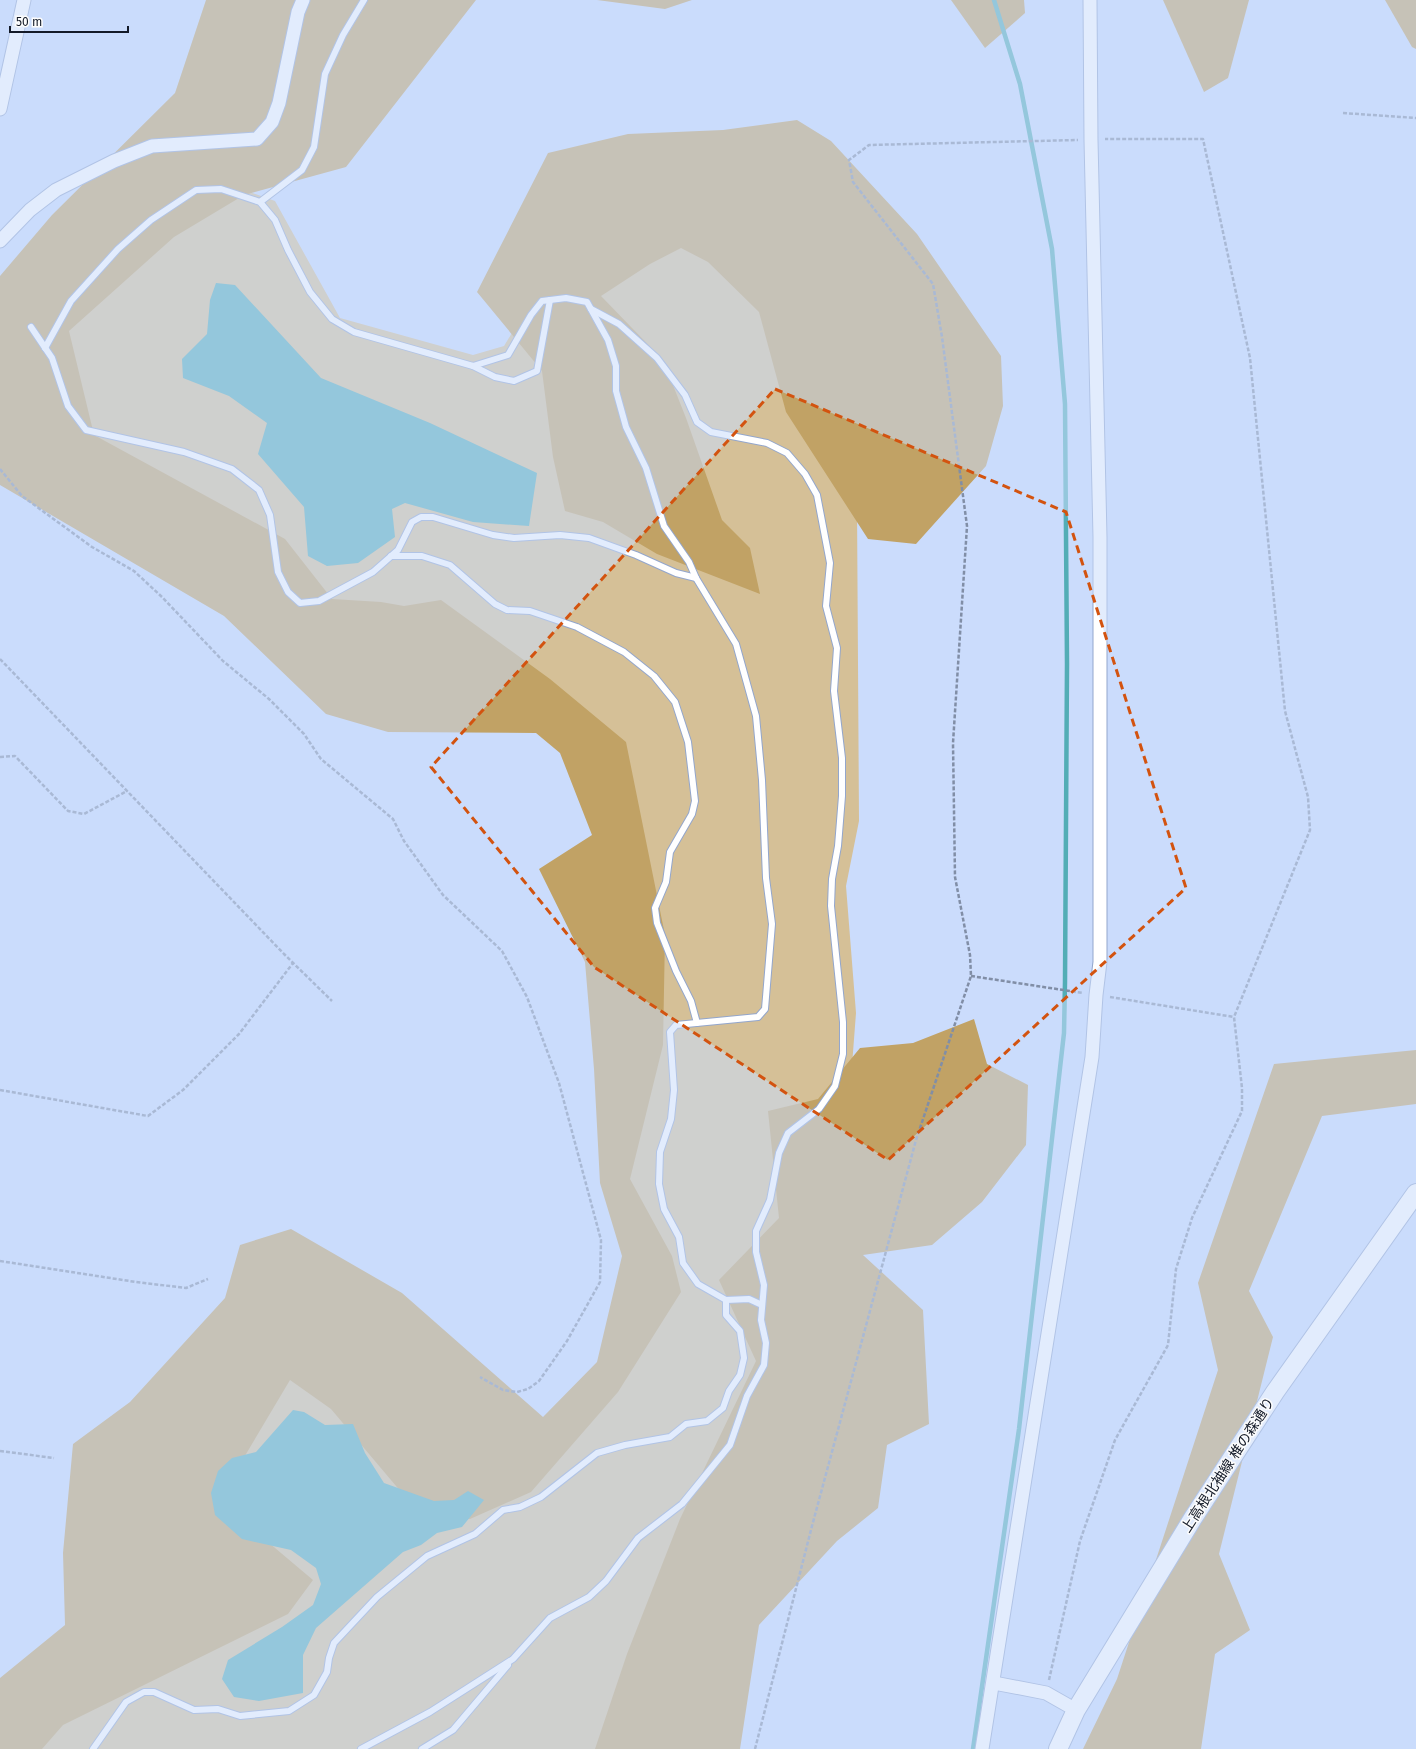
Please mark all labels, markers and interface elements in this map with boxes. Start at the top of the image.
scale bar [10,8,128,34]
text: 50 m [16,15,42,29]
street label: 上高根北袖線 椎の森通り [1178,1394,1278,1536]

